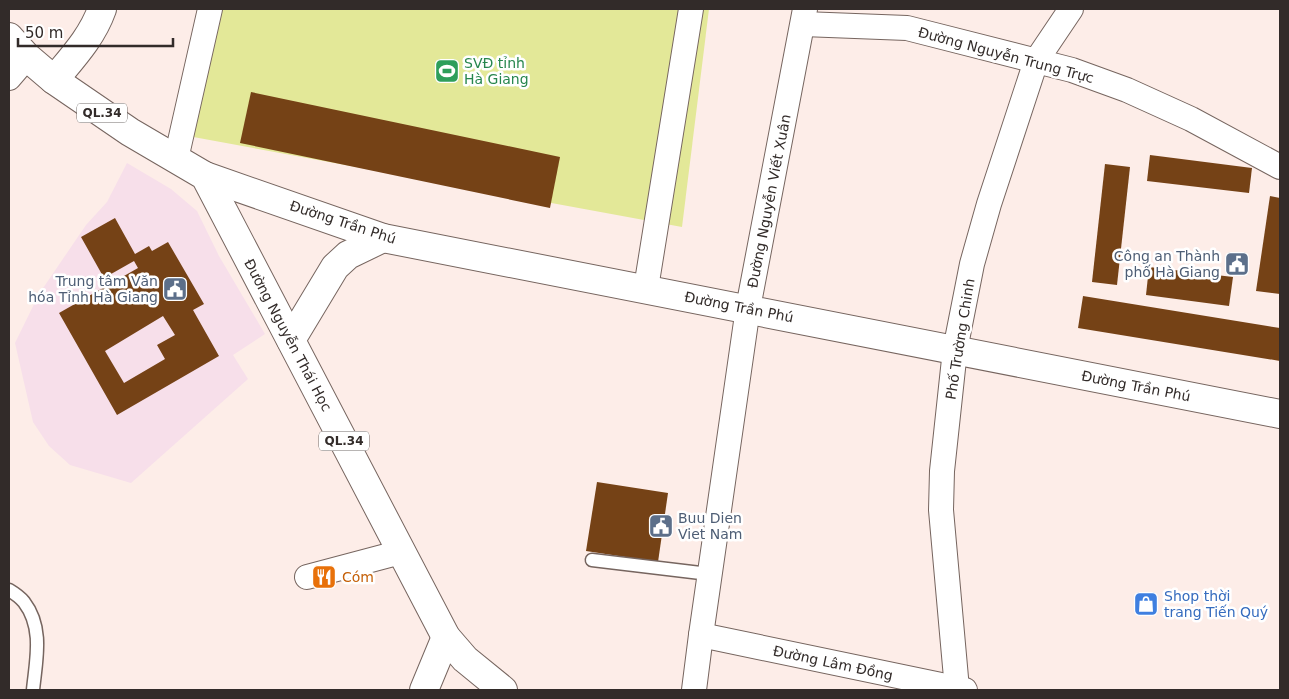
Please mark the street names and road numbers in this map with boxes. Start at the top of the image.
street label: Đường Nguyễn Trung Trực [916,24,1096,86]
road number: QL.34 [77,104,127,122]
street label: Đường Nguyễn Viết Xuân [744,113,794,289]
street label: Đường Trần Phú [288,197,398,247]
street label: Đường Nguyễn Thái Học [241,256,335,414]
street label: Phố Trường Chinh [943,277,977,401]
street label: Đường Trần Phú [683,289,795,325]
street label: Đường Trần Phú [1080,368,1192,404]
road number: QL.34 [319,432,369,451]
street label: Đường Lâm Đồng [772,642,894,684]

